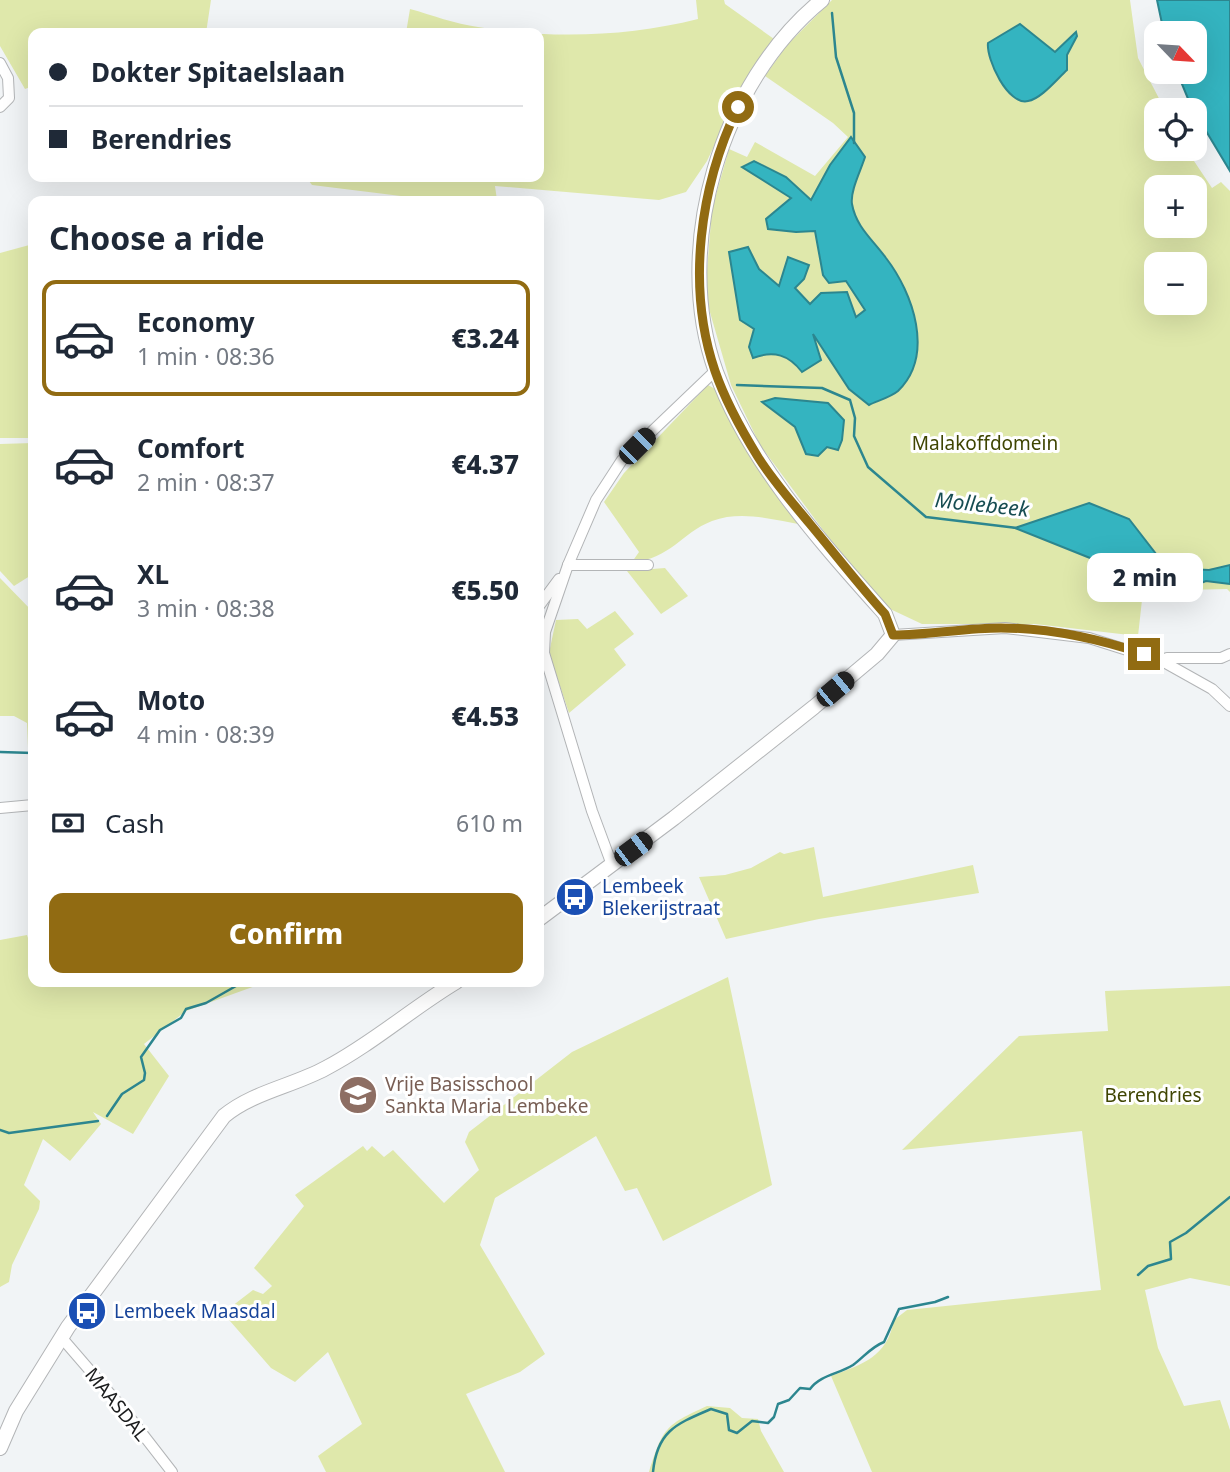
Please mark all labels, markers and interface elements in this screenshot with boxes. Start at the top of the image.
north arrow [1144,21,1208,84]
map controls [1144,21,1207,315]
text: Dokter Spitaelslaan [91,54,345,90]
route start [722,91,754,123]
button: locate [1144,98,1207,161]
text: Berendries [91,121,232,157]
button: + [1144,175,1207,238]
text: Choose a ride [49,216,265,259]
button: − [1144,252,1207,315]
text: Economy [137,304,255,340]
icon: car [53,307,116,370]
text: €3.24 [451,320,519,356]
text: 1 min · 08:36 [137,340,275,372]
car [615,424,660,468]
text: Comfort [137,430,245,466]
park label: Malakoffdomein [912,430,1058,456]
icon: car [53,433,116,496]
text: €4.37 [451,446,519,482]
text: 2 min · 08:37 [137,466,275,498]
water label: Mollebeek [934,485,1032,523]
callout: 2 min [1086,552,1202,602]
text: XL [137,556,169,592]
icon: car [53,559,116,622]
text: 2 min [1113,561,1177,593]
text: €5.50 [451,572,519,608]
text: 3 min · 08:38 [137,592,275,624]
route end [1128,638,1160,670]
car [813,667,858,711]
text: Moto [137,682,205,718]
icon: car [53,685,116,748]
text: €4.53 [451,698,519,734]
text: 4 min · 08:39 [137,718,275,750]
icon: cash [49,804,87,842]
text: Cash [105,805,165,841]
text: 610 m [456,807,523,839]
car [610,828,657,870]
place label: Lembeek Blekerijstraat [602,873,720,921]
bus stop icon: Lembeek Blekerijstraat [554,876,596,918]
button: Confirm [49,893,523,973]
place label: Vrije Basisschool Sankta Maria Lembeke [385,1071,588,1119]
school or university icon: Vrije Basisschool Sankta Maria Lembeke [337,1074,379,1116]
park label: Berendries [1104,1082,1202,1108]
bus stop icon: Lembeek Maasdal [66,1290,108,1332]
place label: Lembeek Maasdal [114,1298,276,1324]
street label: MAASDAL [79,1362,155,1446]

